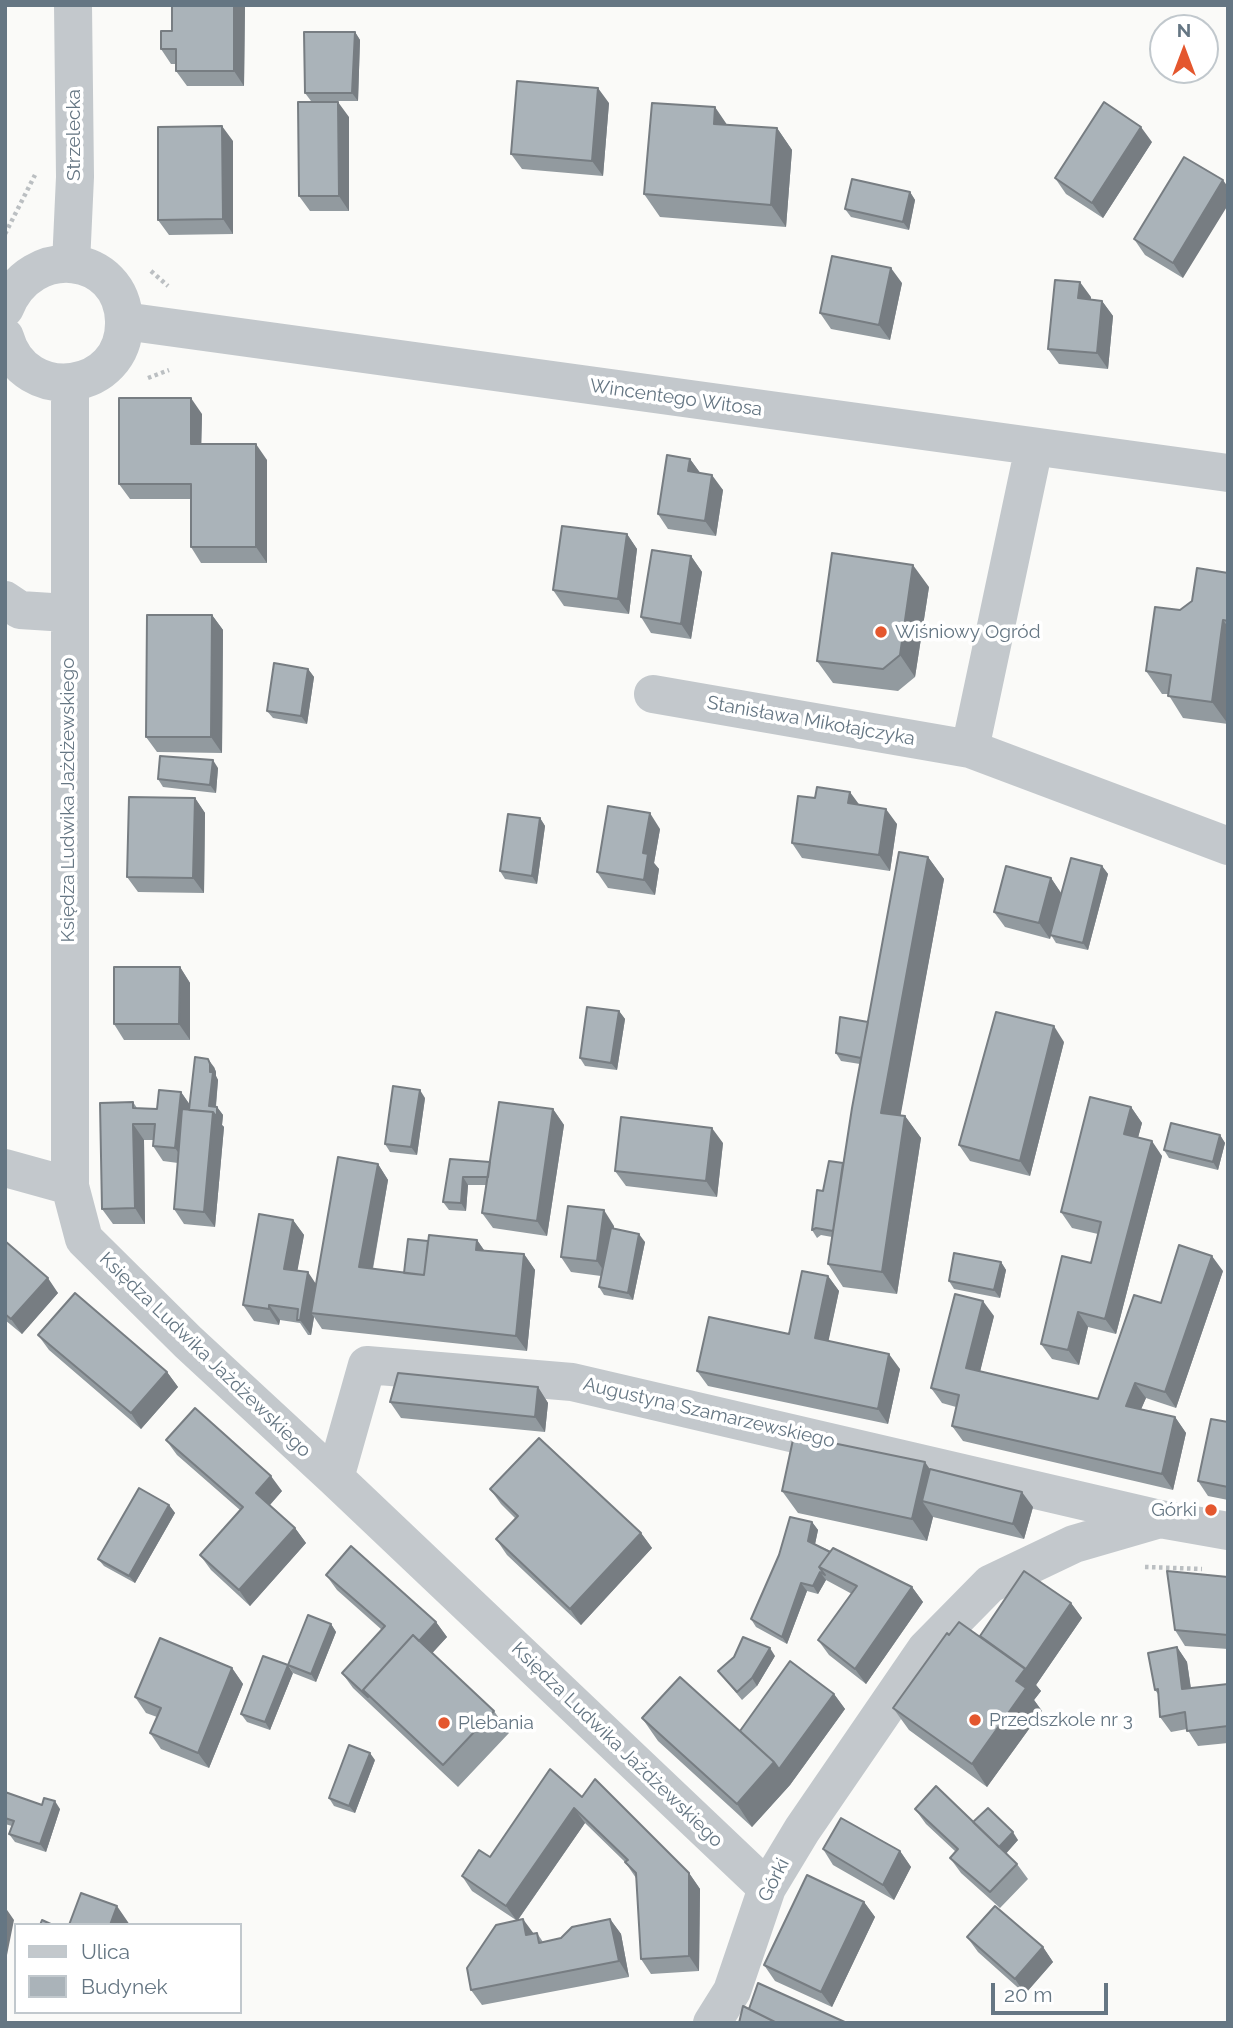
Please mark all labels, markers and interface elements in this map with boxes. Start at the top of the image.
north arrow [1149,14,1219,84]
text: N [1177,19,1191,41]
street label: Strzelecka [63,89,85,181]
street label: Wincentego Witosa [588,375,764,421]
place label: Wiśniowy Ogród [895,621,1040,643]
marker: Wiśniowy Ogród [873,624,889,640]
street label: Księdza Ludwika Jażdżewskiego [57,657,79,943]
street label: Stanisława Mikołajczyka [705,691,917,751]
street label: Księdza Ludwika Jażdżewskiego [95,1248,315,1462]
street label: Augustyna Szamarzewskiego [581,1373,837,1453]
place label: Górki [1151,1499,1197,1521]
marker: Górki [1203,1502,1219,1518]
street label: Księdza Ludwika Jażdżewskiego [507,1638,727,1852]
place label: Przedszkole nr 3 [989,1709,1133,1731]
place label: Plebania [458,1712,534,1734]
marker: Przedszkole nr 3 [967,1712,983,1728]
marker: Plebania [436,1715,452,1731]
street label: Górki [753,1854,795,1906]
legend [14,1923,242,2014]
text: Ulica [81,1939,130,1964]
scale bar [995,1968,1112,2012]
text: Budynek [81,1974,168,1999]
text: 20 m [1004,1982,1052,2007]

